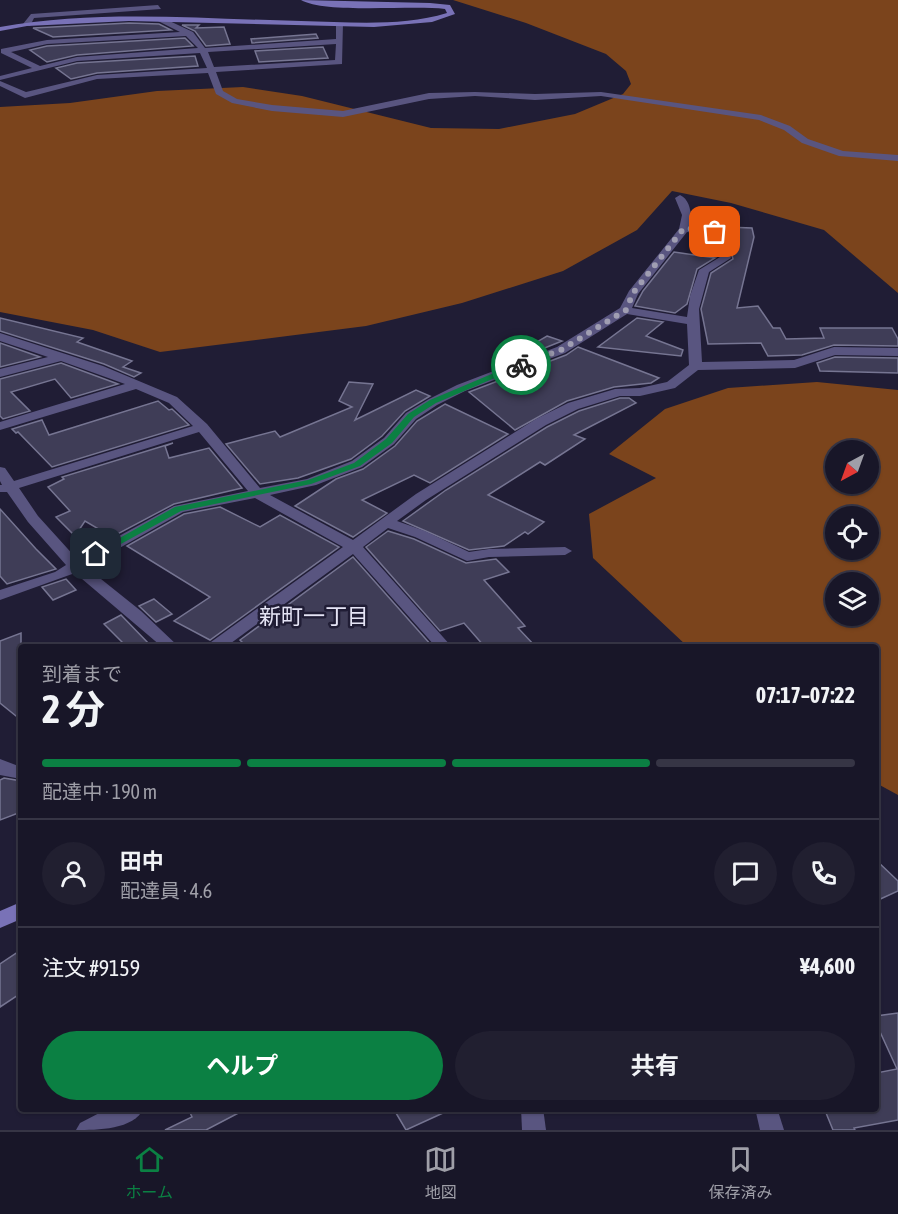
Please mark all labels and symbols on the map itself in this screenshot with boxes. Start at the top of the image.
pin [689,206,740,257]
courier [491,335,551,395]
north arrow [825,440,879,494]
pin [70,528,121,579]
district label: 新町一丁目 [259,603,369,629]

